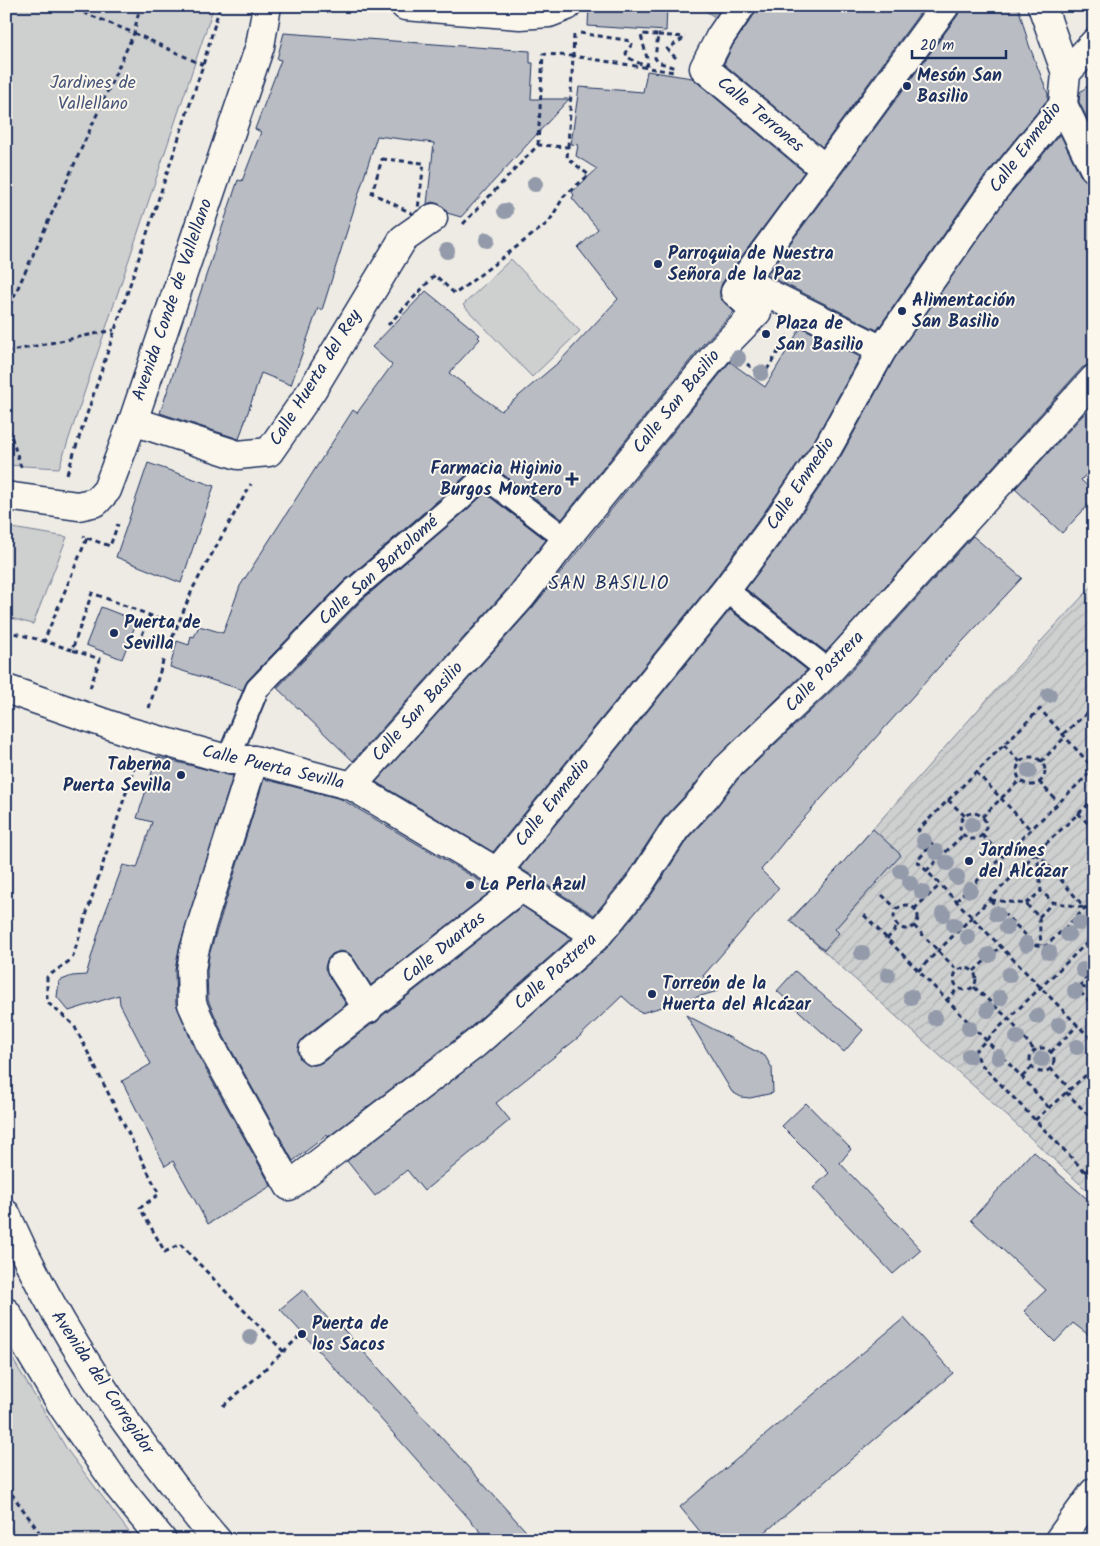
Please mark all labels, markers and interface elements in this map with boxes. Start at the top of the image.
scale bar [912,28,1006,60]
text: 20 m [920,34,954,58]
place label: Mesón San Basilio [917,62,1002,112]
park label: Jardines de Vallellano [50,69,136,119]
street label: Calle Terrones [710,70,810,161]
marker: Mesón San Basilio [901,80,913,92]
street label: Calle Enmedio [982,96,1070,200]
street label: Avenida Conde de Vallellano [125,195,221,405]
place label: Parroquia de Nuestra Señora de la Paz [668,240,834,290]
marker: Parroquia de Nuestra Señora de la Paz [652,258,664,270]
place label: Alimentación San Basilio [912,287,1015,337]
street label: Calle Huerta del Rey [262,303,370,452]
marker: Alimentación San Basilio [896,305,908,317]
place label: Plaza de San Basilio [776,310,863,360]
marker: Plaza de San Basilio [760,328,772,340]
street label: Calle San Basilio [626,344,728,460]
street label: Calle Enmedio [759,431,843,537]
place label: Farmacia Higinio Burgos Montero [430,455,562,505]
marker: Farmacia Higinio Burgos Montero [566,473,578,485]
street label: Calle San Bartolomé [312,508,447,633]
district label: SAN BASILIO [549,569,669,599]
place label: Puerta de Sevilla [124,609,201,659]
street label: Calle Postrera [778,624,872,720]
marker: Puerta de Sevilla [108,627,120,639]
street label: Calle San Basilio [365,655,471,769]
street label: Calle Puerta Sevilla [199,738,347,798]
place label: Taberna Puerta Sevilla [63,751,171,801]
street label: Calle Enmedio [508,752,598,854]
marker: Taberna Puerta Sevilla [175,769,187,781]
place label: Jardínes del Alcázar [979,837,1069,887]
marker: Jardínes del Alcázar [963,855,975,867]
place label: La Perla Azul [480,871,586,900]
marker: La Perla Azul [464,879,476,891]
street label: Calle Duartas [396,905,493,991]
street label: Calle Postrera [508,926,604,1018]
place label: Torreón de la Huerta del Alcázar [662,970,812,1020]
marker: Torreón de la Huerta del Alcázar [646,988,658,1000]
street label: Avenida del Corregidor [43,1305,162,1462]
place label: Puerta de los Sacos [312,1310,389,1360]
marker: Puerta de los Sacos [296,1328,308,1340]

